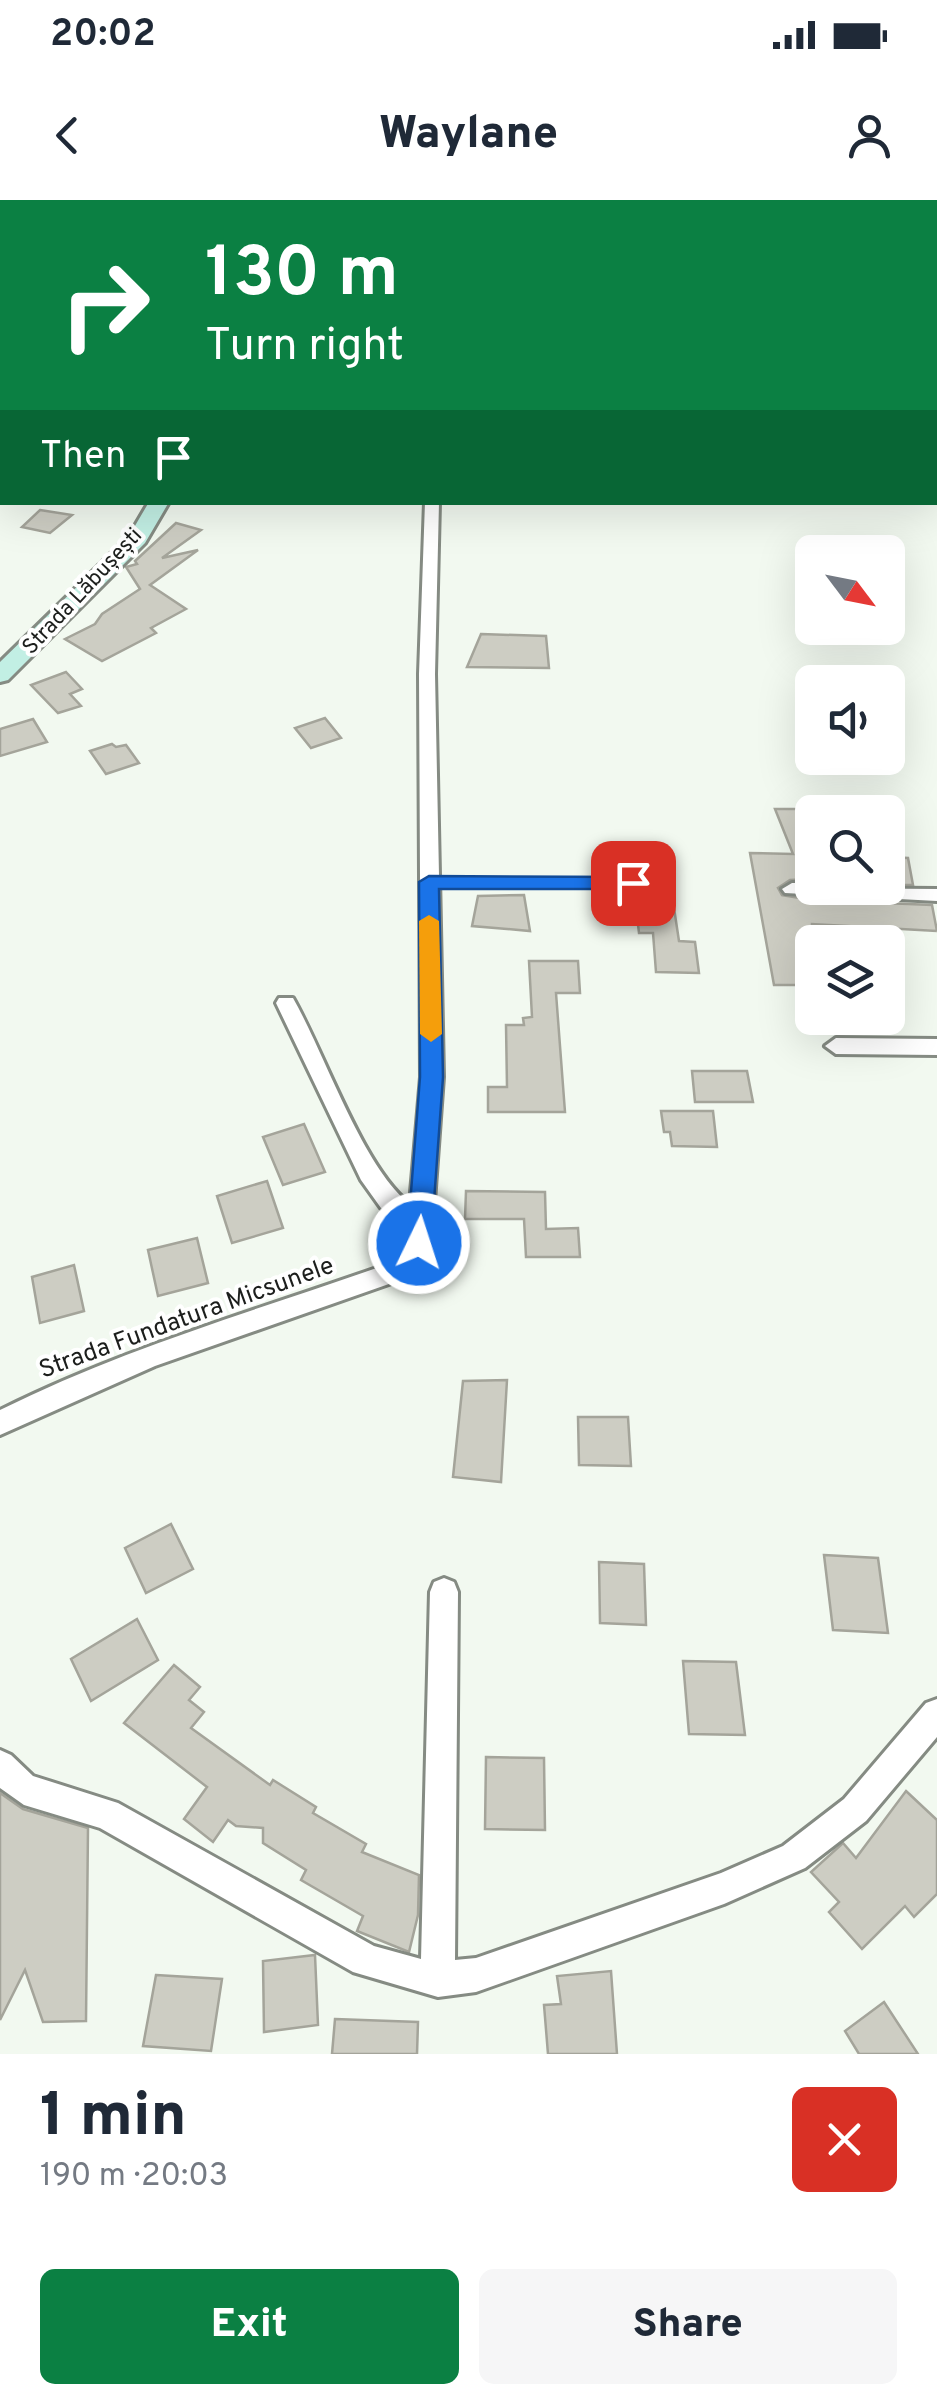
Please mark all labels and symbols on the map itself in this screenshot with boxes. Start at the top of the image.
street label: Strada Lăbușești [17,523,149,661]
north arrow [795,535,905,645]
pin [591,841,676,926]
position arrow [367,1191,471,1295]
street label: Strada Fundatura Micsunele [35,1251,339,1387]

